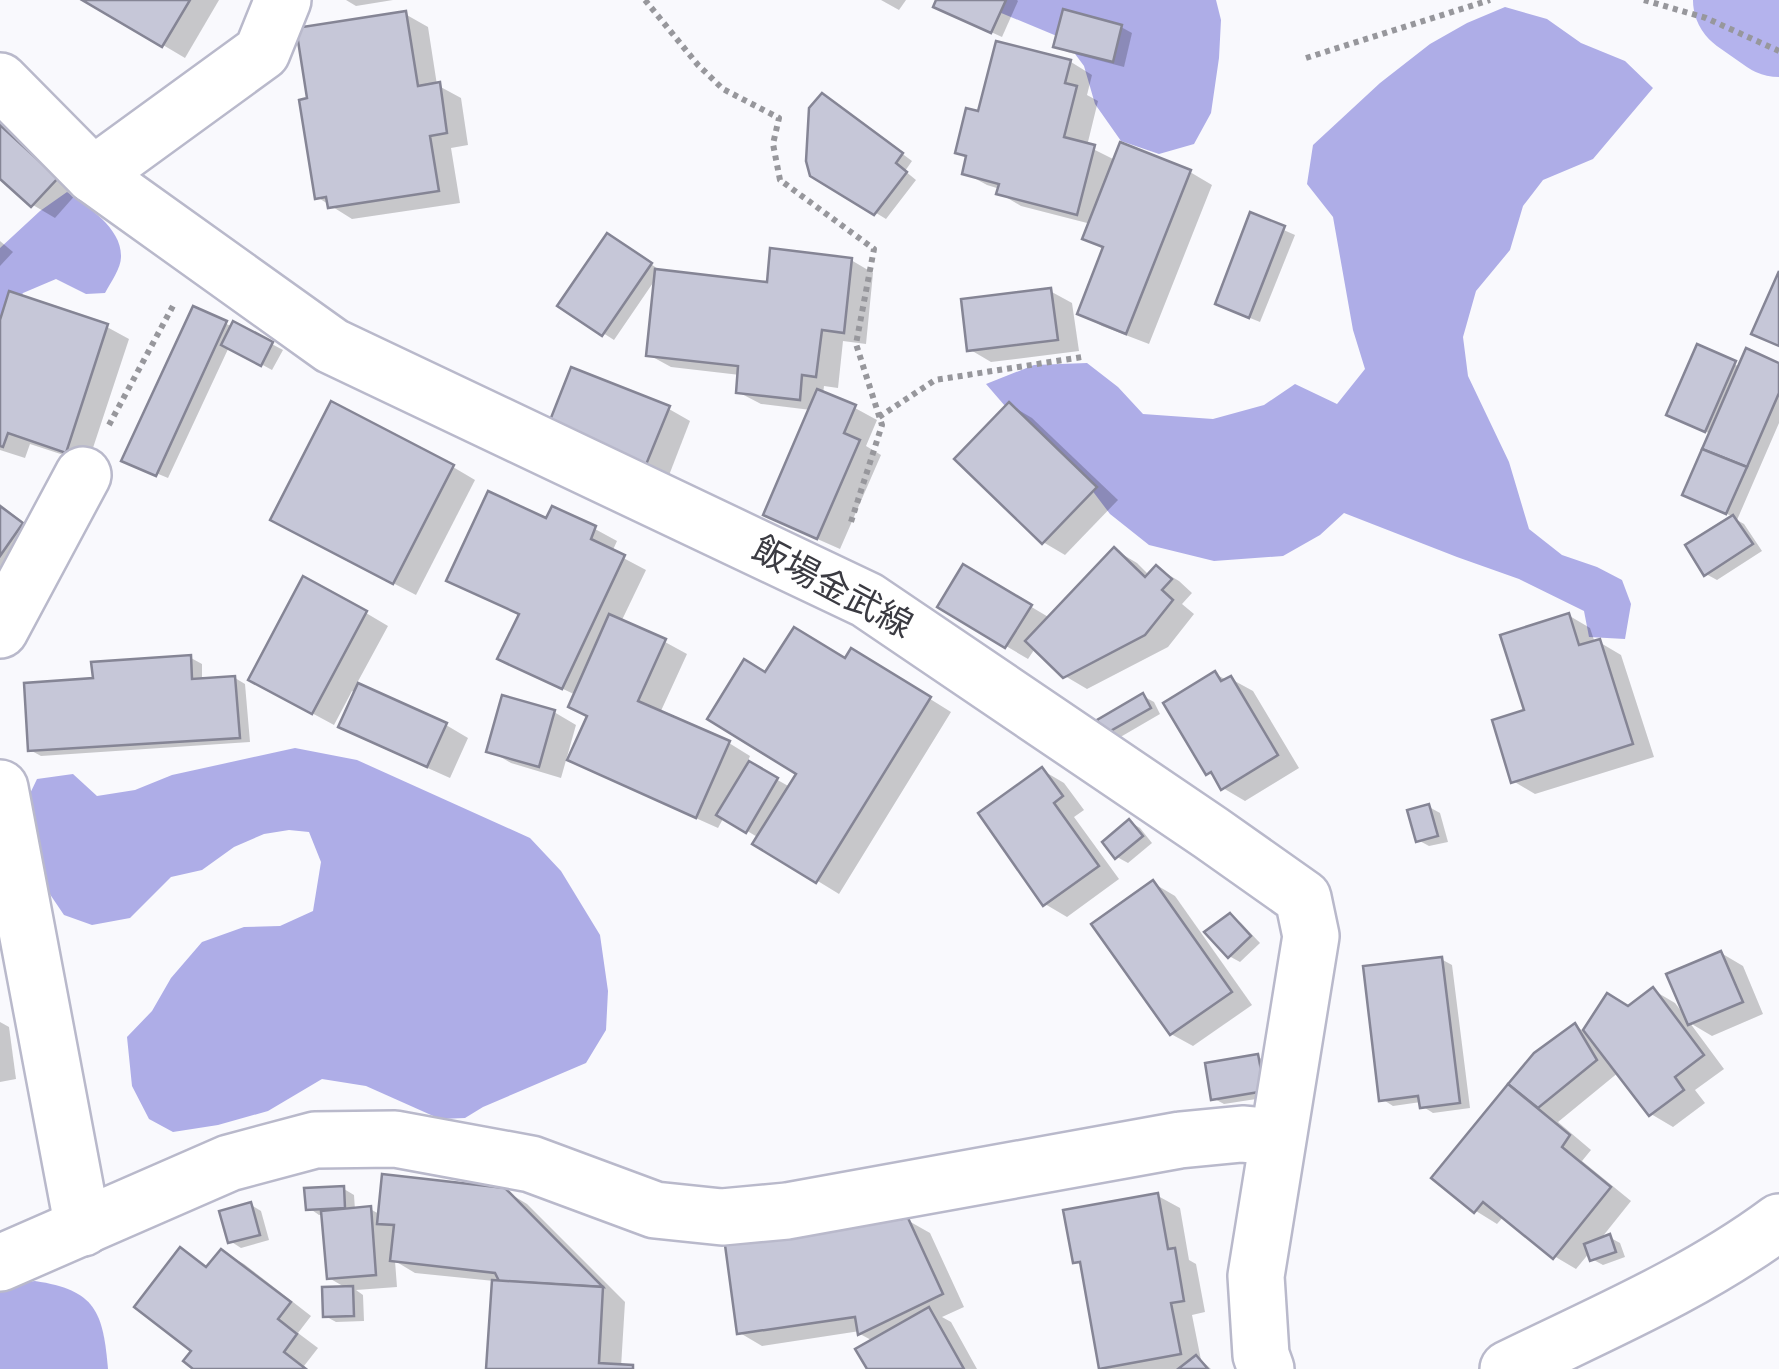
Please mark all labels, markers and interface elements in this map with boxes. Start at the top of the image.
street label: 飯場金武線 [747,530,918,645]

